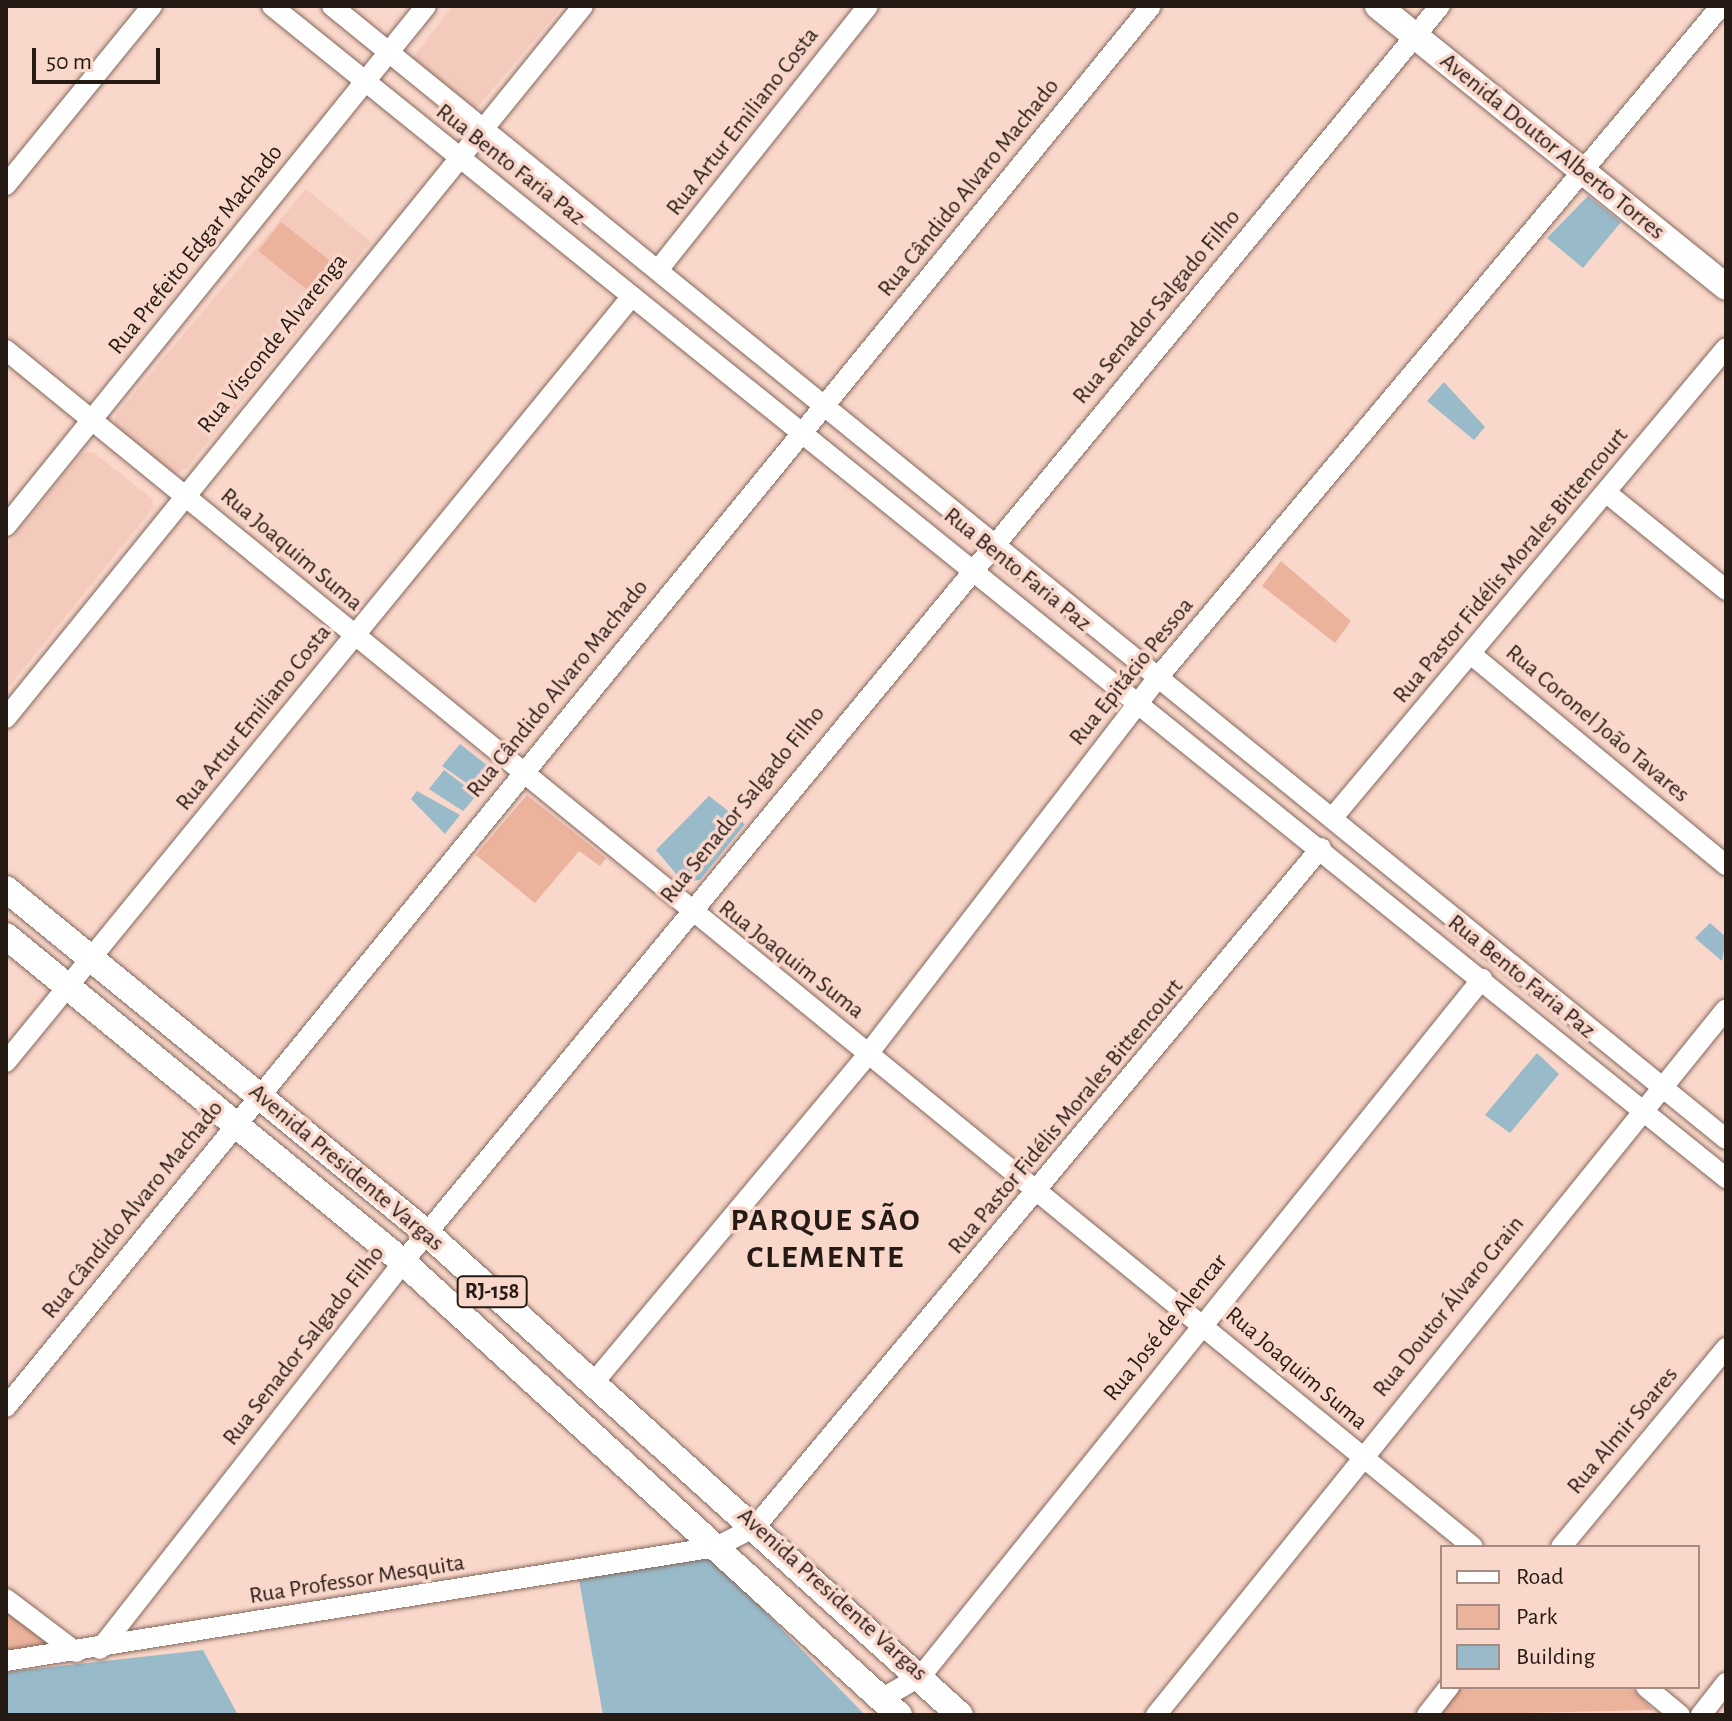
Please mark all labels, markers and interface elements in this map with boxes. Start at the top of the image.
street label: Rua Artur Emiliano Costa [660,22,826,222]
scale bar [36,32,164,82]
street label: Avenida Doutor Alberto Torres [1434,47,1670,247]
text: 50 m [46,50,92,74]
street label: Rua Cândido Alvaro Machado [872,73,1066,303]
street label: Rua Bento Faria Paz [430,98,590,232]
street label: Rua Prefeito Edgar Machado [102,139,290,361]
street label: Rua Senador Salgado Filho [1067,203,1247,411]
street label: Rua Visconde Alvarenga [192,248,354,440]
street label: Rua Pastor Fidélis Morales Bittencourt [1387,422,1635,710]
street label: Rua Joaquim Suma [214,482,368,618]
street label: Rua Bento Faria Paz [937,502,1097,638]
street label: Rua Cândido Alvaro Machado [461,574,655,804]
street label: Rua Epitácio Pessoa [1063,592,1201,752]
street label: Rua Artur Emiliano Costa [170,619,338,817]
street label: Rua Coronel João Tavares [1499,639,1695,809]
street label: Rua Senador Salgado Filho [654,700,832,910]
street label: Rua Joaquim Suma [712,894,870,1026]
street label: Rua Bento Faria Paz [1441,909,1601,1045]
street label: Rua Pastor Fidélis Morales Bittencourt [942,973,1190,1261]
street label: Avenida Presidente Vargas [243,1078,449,1258]
street label: Rua Cândido Alvaro Machado [36,1095,230,1325]
district label: PARQUE SÃO CLEMENTE [730,1202,922,1277]
street label: Rua Doutor Álvaro Grain [1367,1211,1531,1403]
street label: Rua Senador Salgado Filho [217,1240,391,1452]
street label: Rua José de Alencar [1098,1249,1234,1407]
road number: RJ-158 [456,1274,528,1310]
street label: Rua Joaquim Suma [1219,1301,1373,1437]
street label: Rua Almir Soares [1561,1361,1685,1501]
street label: Avenida Presidente Vargas [731,1502,933,1688]
legend [1440,1545,1700,1689]
street label: Rua Professor Mesquita [247,1549,467,1611]
text: Road [1516,1565,1564,1589]
text: Park [1516,1605,1557,1629]
text: Building [1516,1645,1595,1669]

